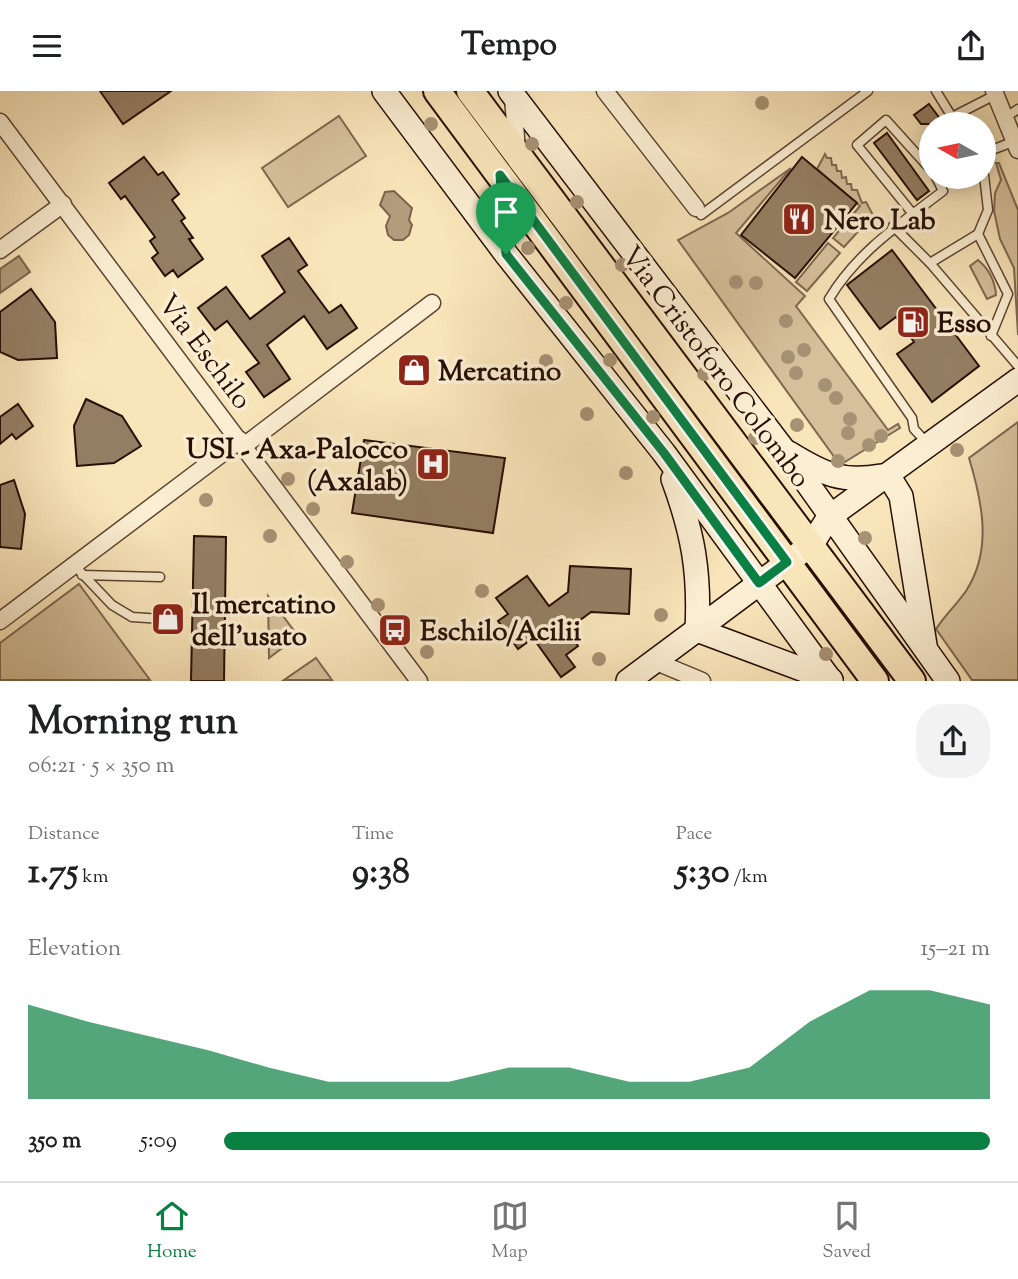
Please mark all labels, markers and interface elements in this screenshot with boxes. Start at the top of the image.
text: Tempo [461,23,557,69]
icon: menu [28,27,66,65]
icon: share [952,27,990,65]
north arrow [919,112,996,189]
map controls [919,112,996,189]
pin [476,182,536,254]
icon: arrive [487,193,525,231]
restaurant icon: Nero Lab [780,200,818,238]
place label: Nero Lab [824,202,936,242]
street label: Via Cristoforo Colombo [610,238,819,497]
street label: Via Eschilo [147,287,260,419]
fuel station icon: Esso [894,303,932,341]
place label: Esso [937,305,991,345]
shop icon: Mercatino [395,351,433,389]
place label: Mercatino [438,353,561,393]
place label: USI - Axa-Palocco (Axalab) [186,431,408,503]
hospital icon: USI - Axa-Palocco (Axalab) [414,445,452,483]
place label: Il mercatino dell'usato [192,586,336,658]
shop icon: Il mercatino dell'usato [149,600,187,638]
bus stop icon: Eschilo/Acilii [376,611,414,649]
place label: Eschilo/Acilii [420,613,581,653]
text: Morning run [28,697,238,751]
button: share [916,704,990,778]
text: 06:21 · 5 × 350 m [28,750,175,783]
text: Distance [28,821,100,848]
text: Time [352,821,394,848]
text: Pace [676,821,712,848]
text: 1.75 [28,848,78,899]
text: 9:38 [352,848,410,899]
text: 5:30 [676,848,729,899]
text: km [78,864,108,891]
text: /km [729,864,768,891]
text: Elevation [28,933,121,966]
text: 15–21 m [921,933,990,966]
text: 350 m [28,1125,81,1158]
text: 5:09 [140,1125,177,1158]
tab: Home [147,1197,197,1266]
tab: Map [491,1197,529,1266]
tab: Saved [822,1197,871,1266]

